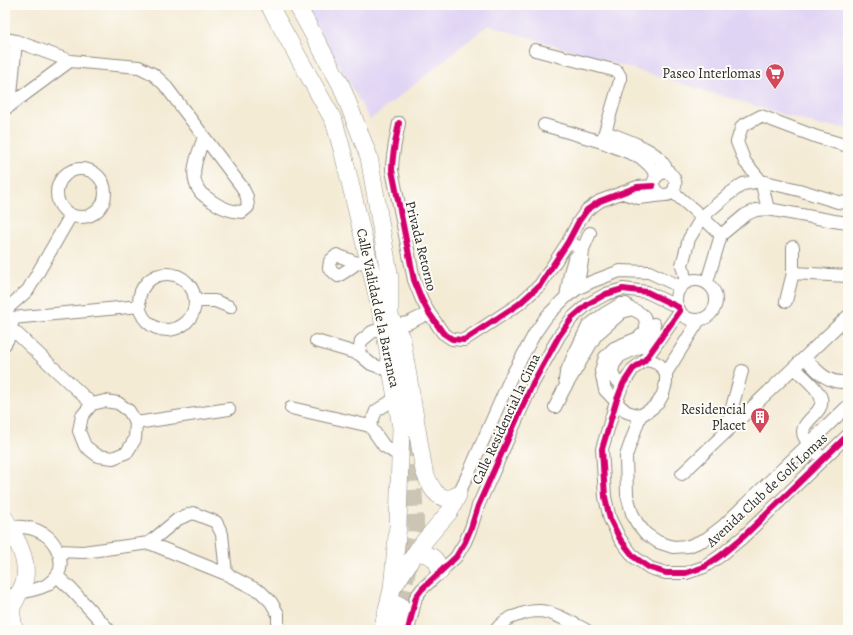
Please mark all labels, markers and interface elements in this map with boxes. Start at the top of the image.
supermarket icon: Paseo Interlomas [764,62,786,90]
place label: Paseo Interlomas [662,64,761,83]
street label: Privada Retorno [401,199,441,293]
street label: Calle Vialidad de la Barranca [352,227,404,390]
street label: Calle Residencial la Cima [467,350,545,488]
place label: Residencial Placet [681,400,747,435]
building icon: Residencial Placet [749,406,771,434]
street label: Avenida Club de Golf Lomas [701,429,832,552]

